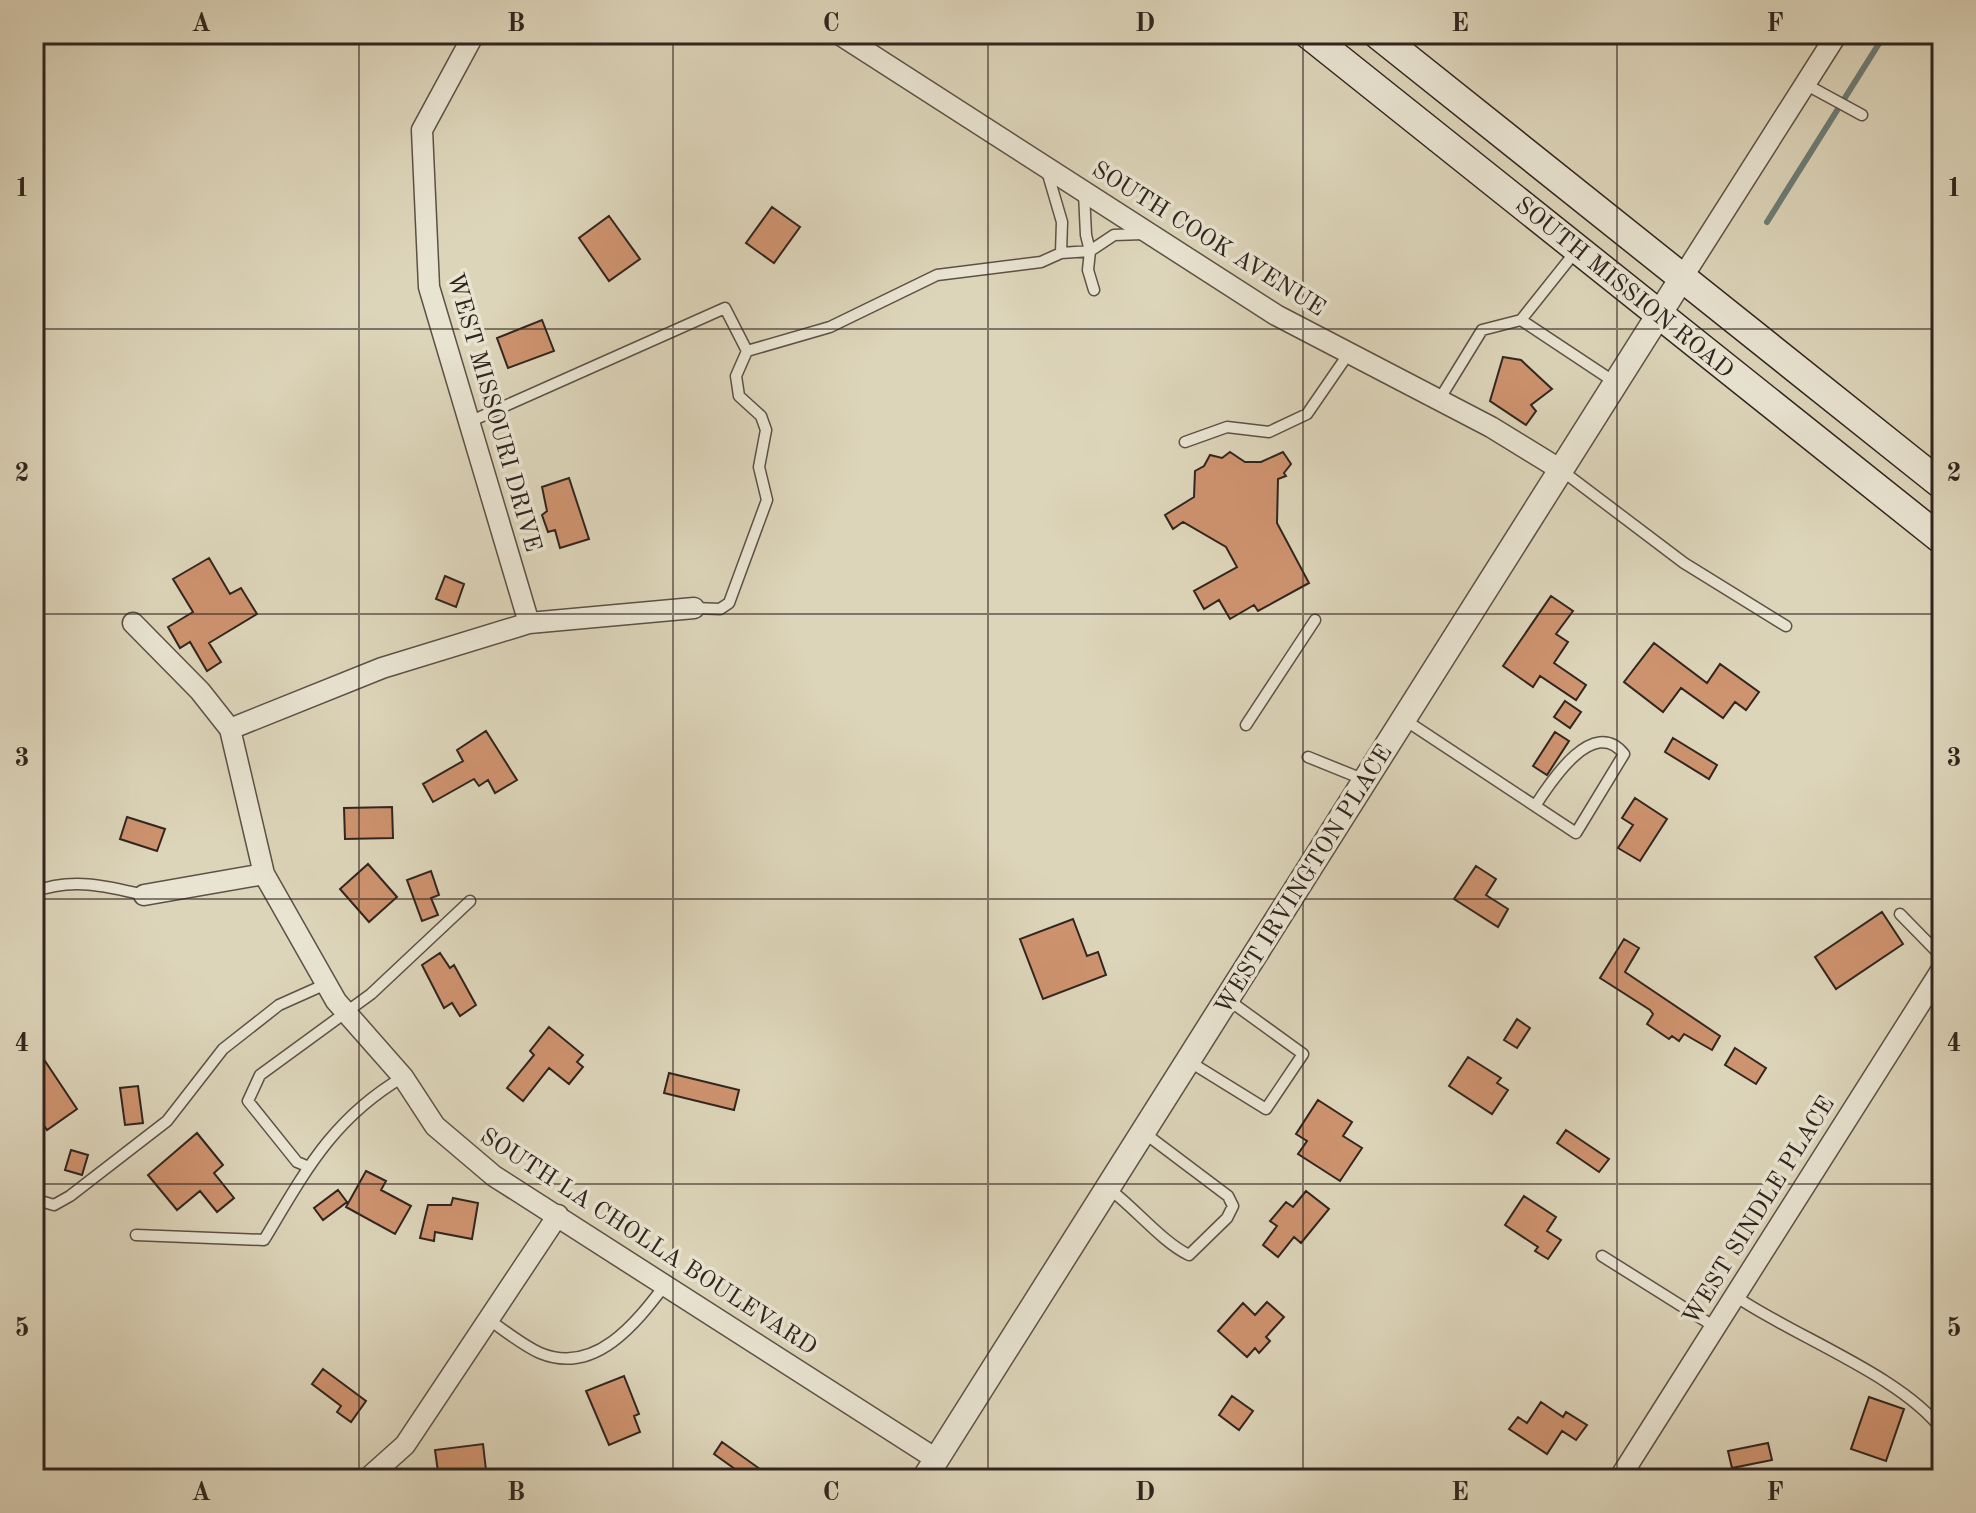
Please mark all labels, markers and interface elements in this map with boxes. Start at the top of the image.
text: A [191,11,211,37]
text: B [507,11,525,37]
text: C [822,11,840,37]
text: D [1135,11,1155,37]
text: E [1451,11,1469,37]
text: F [1766,11,1784,37]
street label: SOUTH COOK AVENUE [1087,158,1329,321]
text: 1 [14,176,30,202]
text: 1 [1946,176,1962,202]
street label: SOUTH MISSION ROAD [1510,193,1737,384]
street label: WEST MISSOURI DRIVE [442,270,544,555]
text: 2 [14,461,30,487]
text: 2 [1946,461,1962,487]
street label: WEST IRVINGTON PLACE [1212,741,1398,1019]
text: 3 [14,746,30,772]
text: 3 [1946,746,1962,772]
text: 4 [14,1031,30,1057]
text: 4 [1946,1031,1962,1057]
street label: WEST SINDLE PLACE [1680,1093,1840,1329]
street label: SOUTH LA CHOLLA BOULEVARD [475,1125,821,1361]
text: 5 [14,1316,30,1342]
text: 5 [1946,1316,1962,1342]
text: A [191,1480,211,1506]
text: B [507,1480,525,1506]
text: C [822,1480,840,1506]
text: D [1135,1480,1155,1506]
text: E [1451,1480,1469,1506]
text: F [1766,1480,1784,1506]

